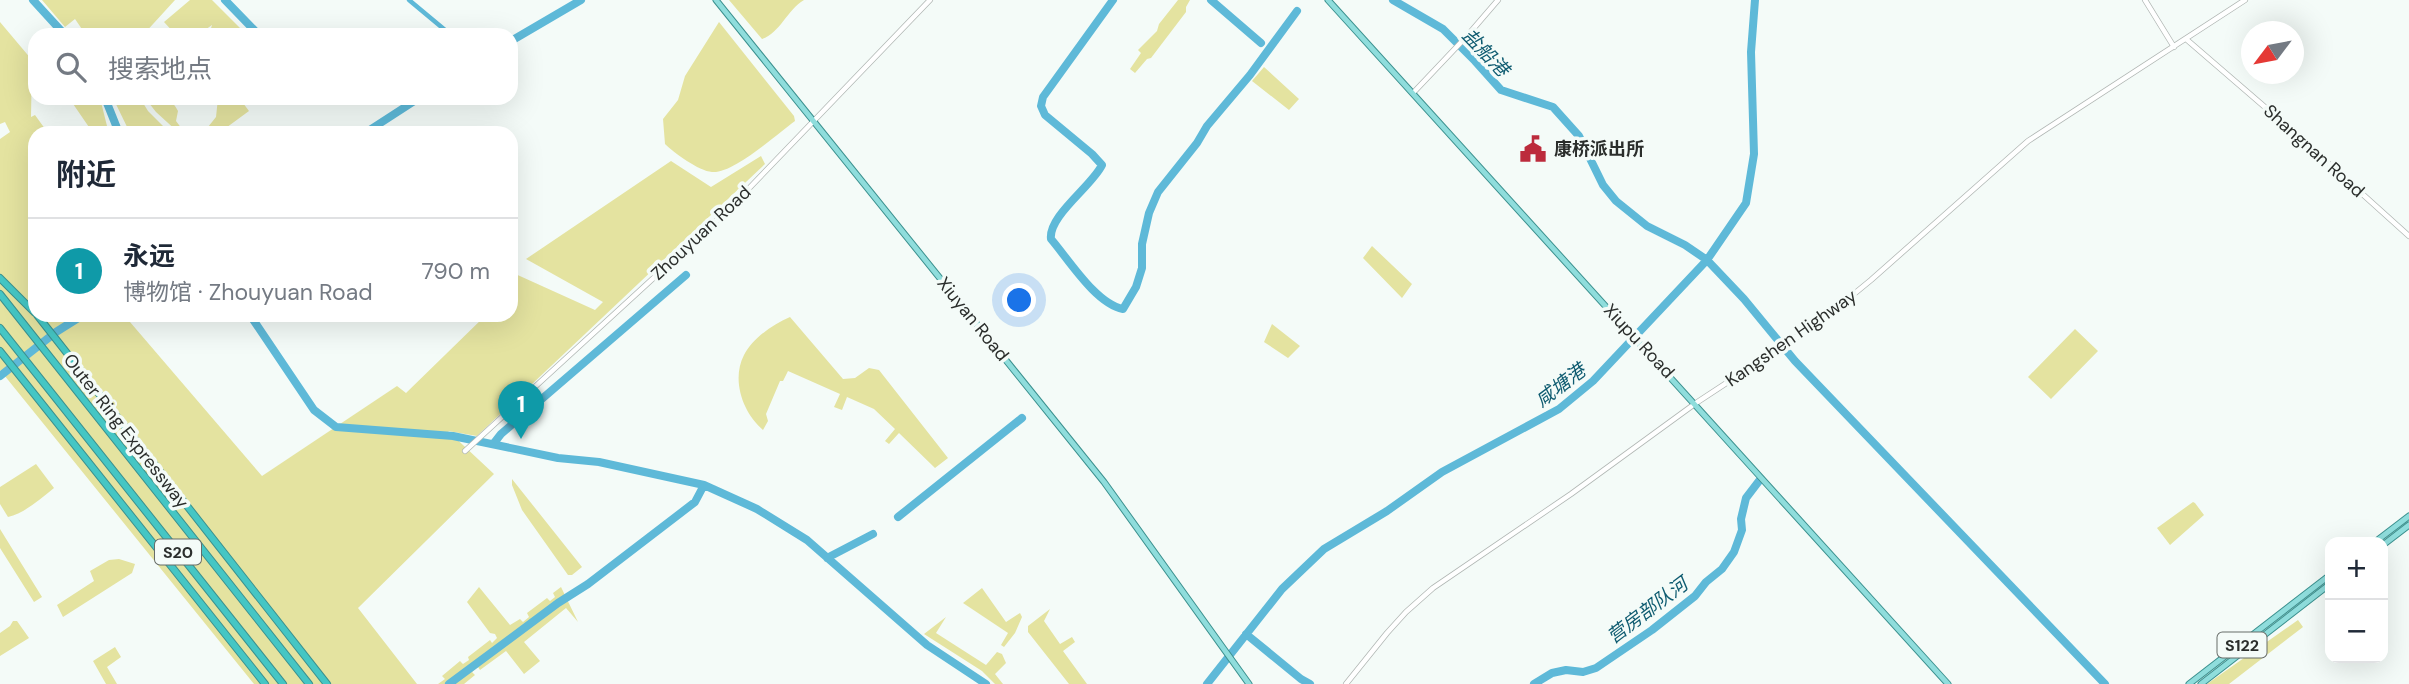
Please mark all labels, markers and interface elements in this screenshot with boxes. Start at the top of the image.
north arrow [2241,21,2304,84]
water label: 盐船港 [1457,23,1517,84]
search box [28,28,518,105]
icon: search [52,48,90,86]
text: 搜索地点 [108,52,212,86]
street label: Shangnan Road [2258,99,2370,203]
public building icon: 康桥派出所 [1518,134,1548,164]
place label: 康桥派出所 [1554,137,1644,161]
text: 附近 [56,155,116,194]
street label: Zhouyuan Road [646,181,756,285]
text: 永远 [123,239,175,273]
text: 1 [75,256,83,286]
text: 790 m [422,256,490,286]
street label: Xiuyan Road [932,272,1014,366]
text: 博物馆 · Zhouyuan Road [123,277,373,307]
your location [1002,283,1036,317]
street label: Kangshen Highway [1721,284,1861,392]
street label: Xiupu Road [1598,299,1680,383]
street label: Outer Ring Expressway [58,349,194,513]
water label: 咸塘港 [1530,356,1593,413]
pin: 1 [498,381,544,439]
map controls [2325,537,2388,663]
button: + [2325,537,2388,600]
road number: S20 [155,540,201,565]
water label: 营房部队河 [1602,569,1696,649]
button: − [2325,600,2388,663]
road number: S122 [2218,632,2266,658]

